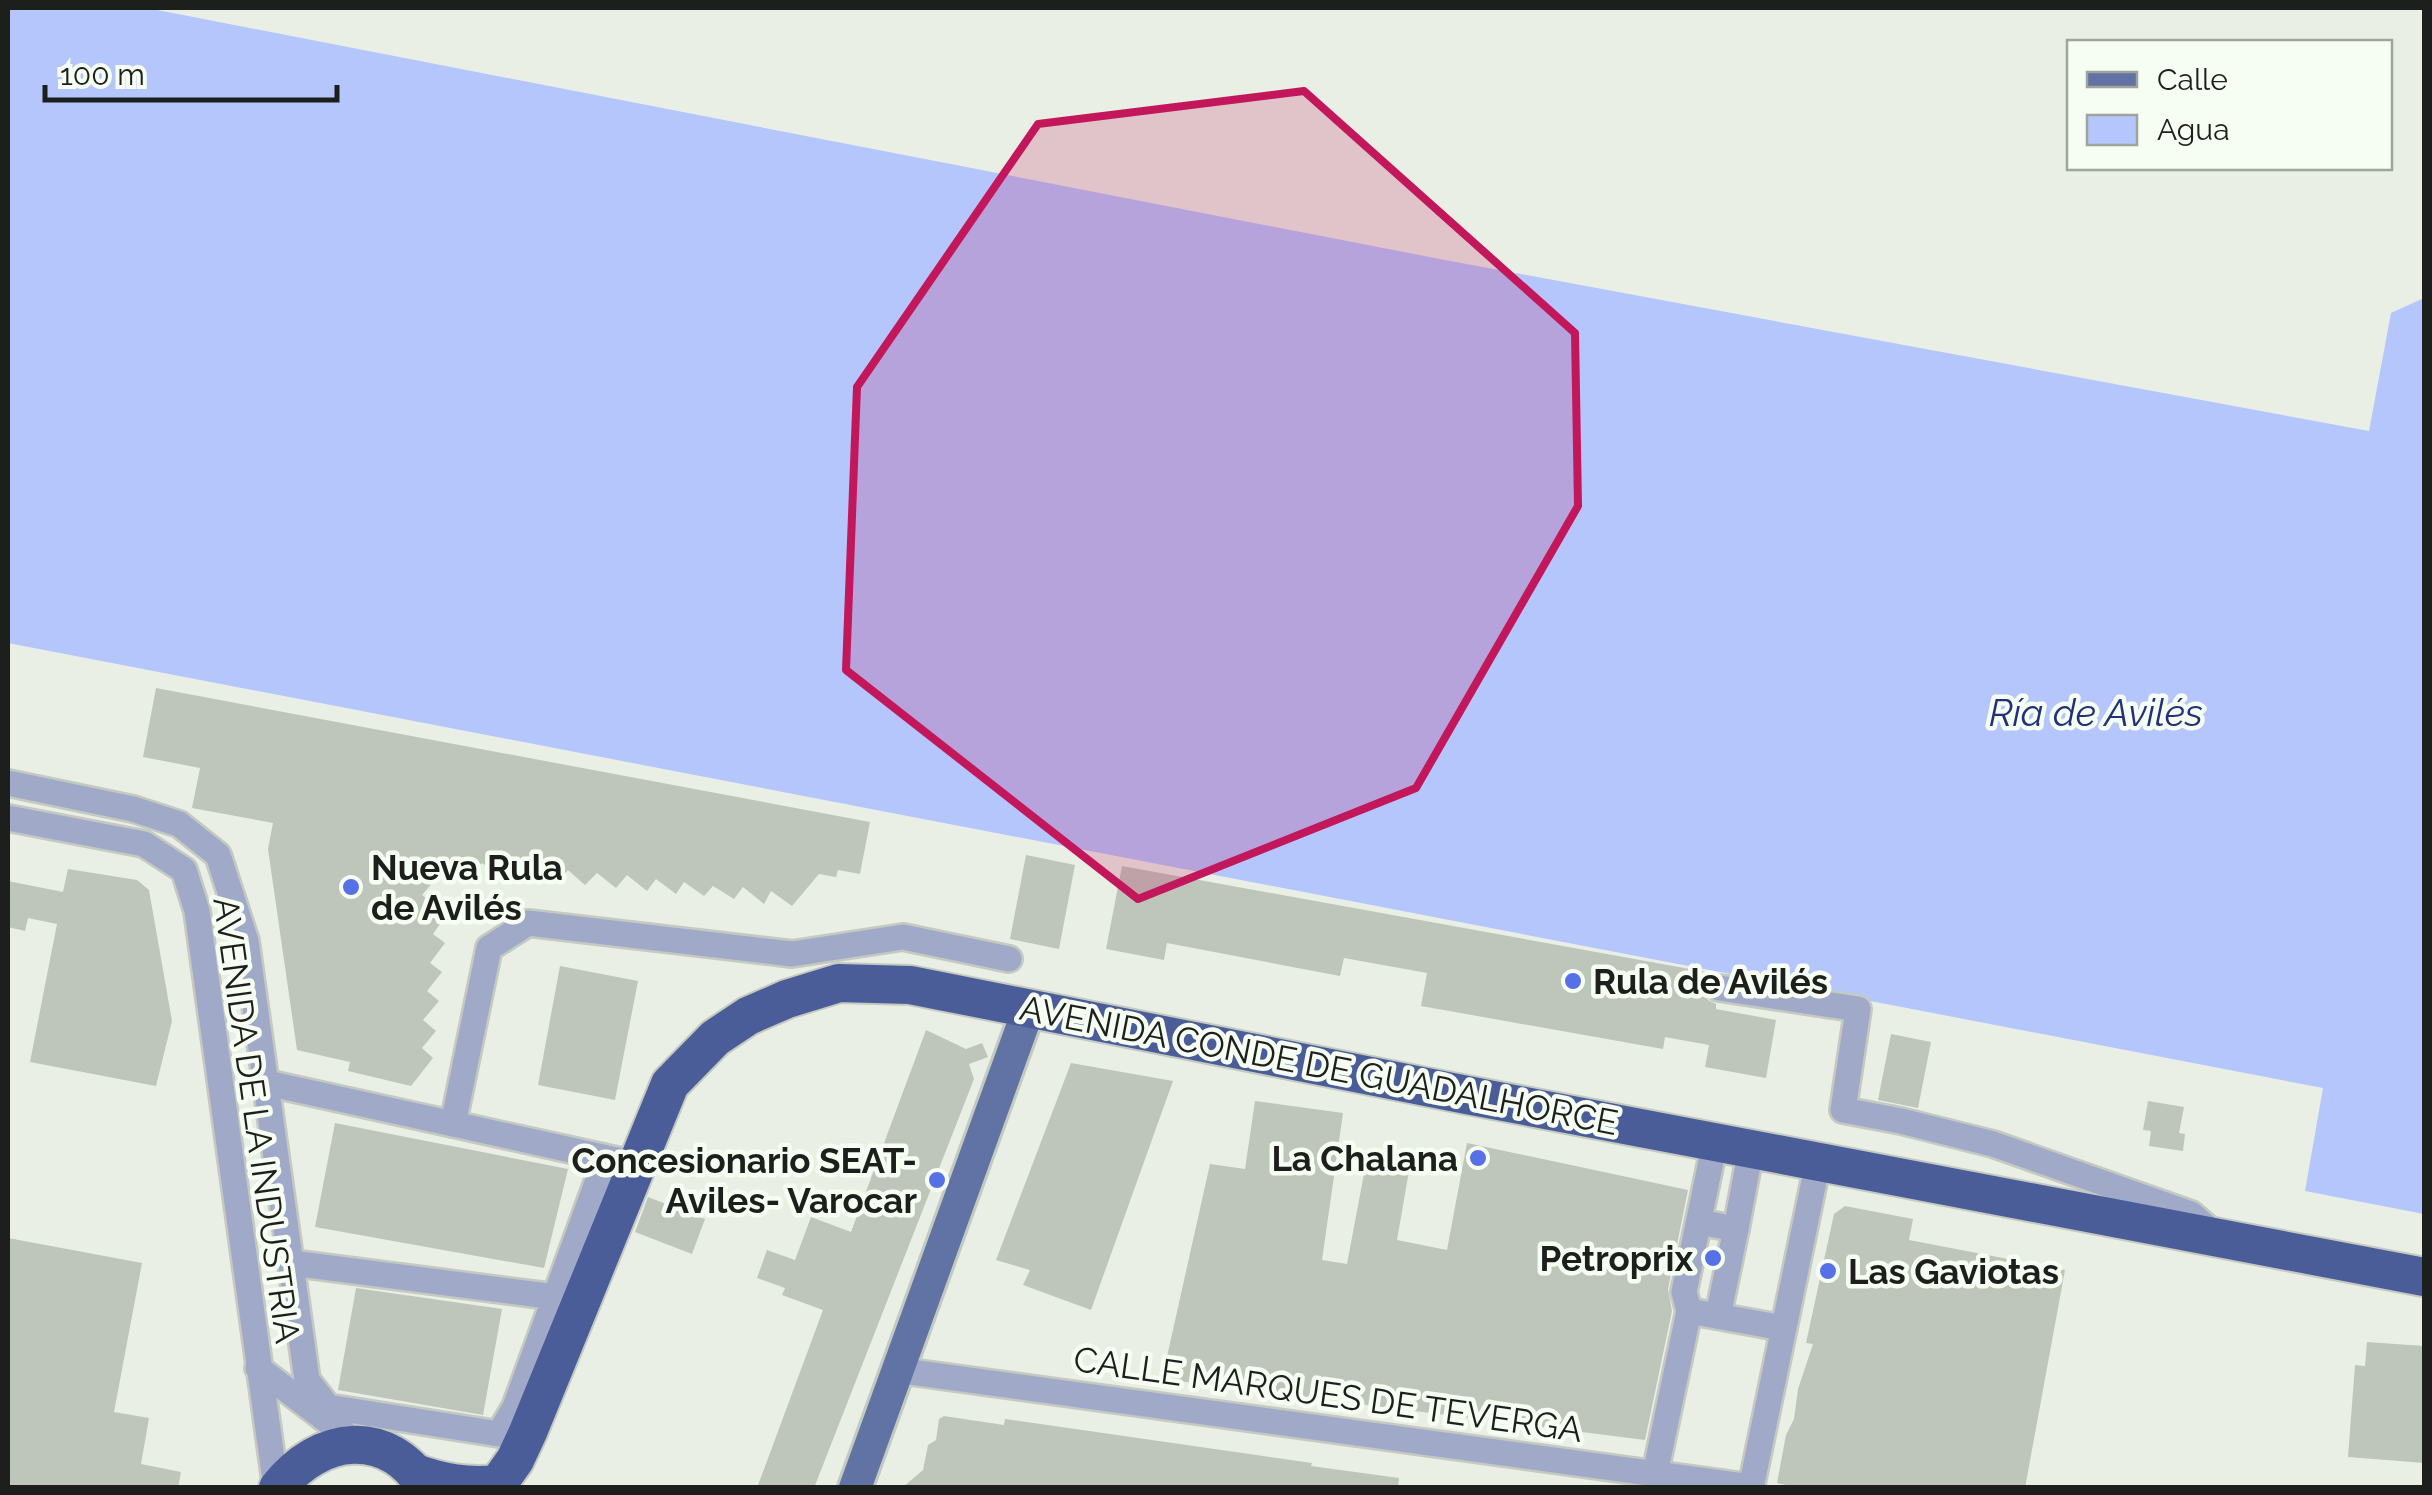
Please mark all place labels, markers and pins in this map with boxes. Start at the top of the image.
place label: Nueva Rula de Avilés [371,847,563,928]
marker: Nueva Rula de Avilés [340,876,362,898]
place label: Rula de Avilés [1593,961,1828,1002]
marker: Rula de Avilés [1562,970,1584,992]
place label: La Chalana [1271,1138,1458,1179]
place label: Concesionario SEAT- Aviles- Varocar [571,1140,917,1221]
marker: La Chalana [1467,1147,1489,1169]
marker: Concesionario SEAT- Aviles- Varocar [926,1169,948,1191]
place label: Petroprix [1540,1238,1693,1279]
marker: Petroprix [1702,1247,1724,1269]
place label: Las Gaviotas [1848,1251,2059,1292]
marker: Las Gaviotas [1817,1260,1839,1282]

